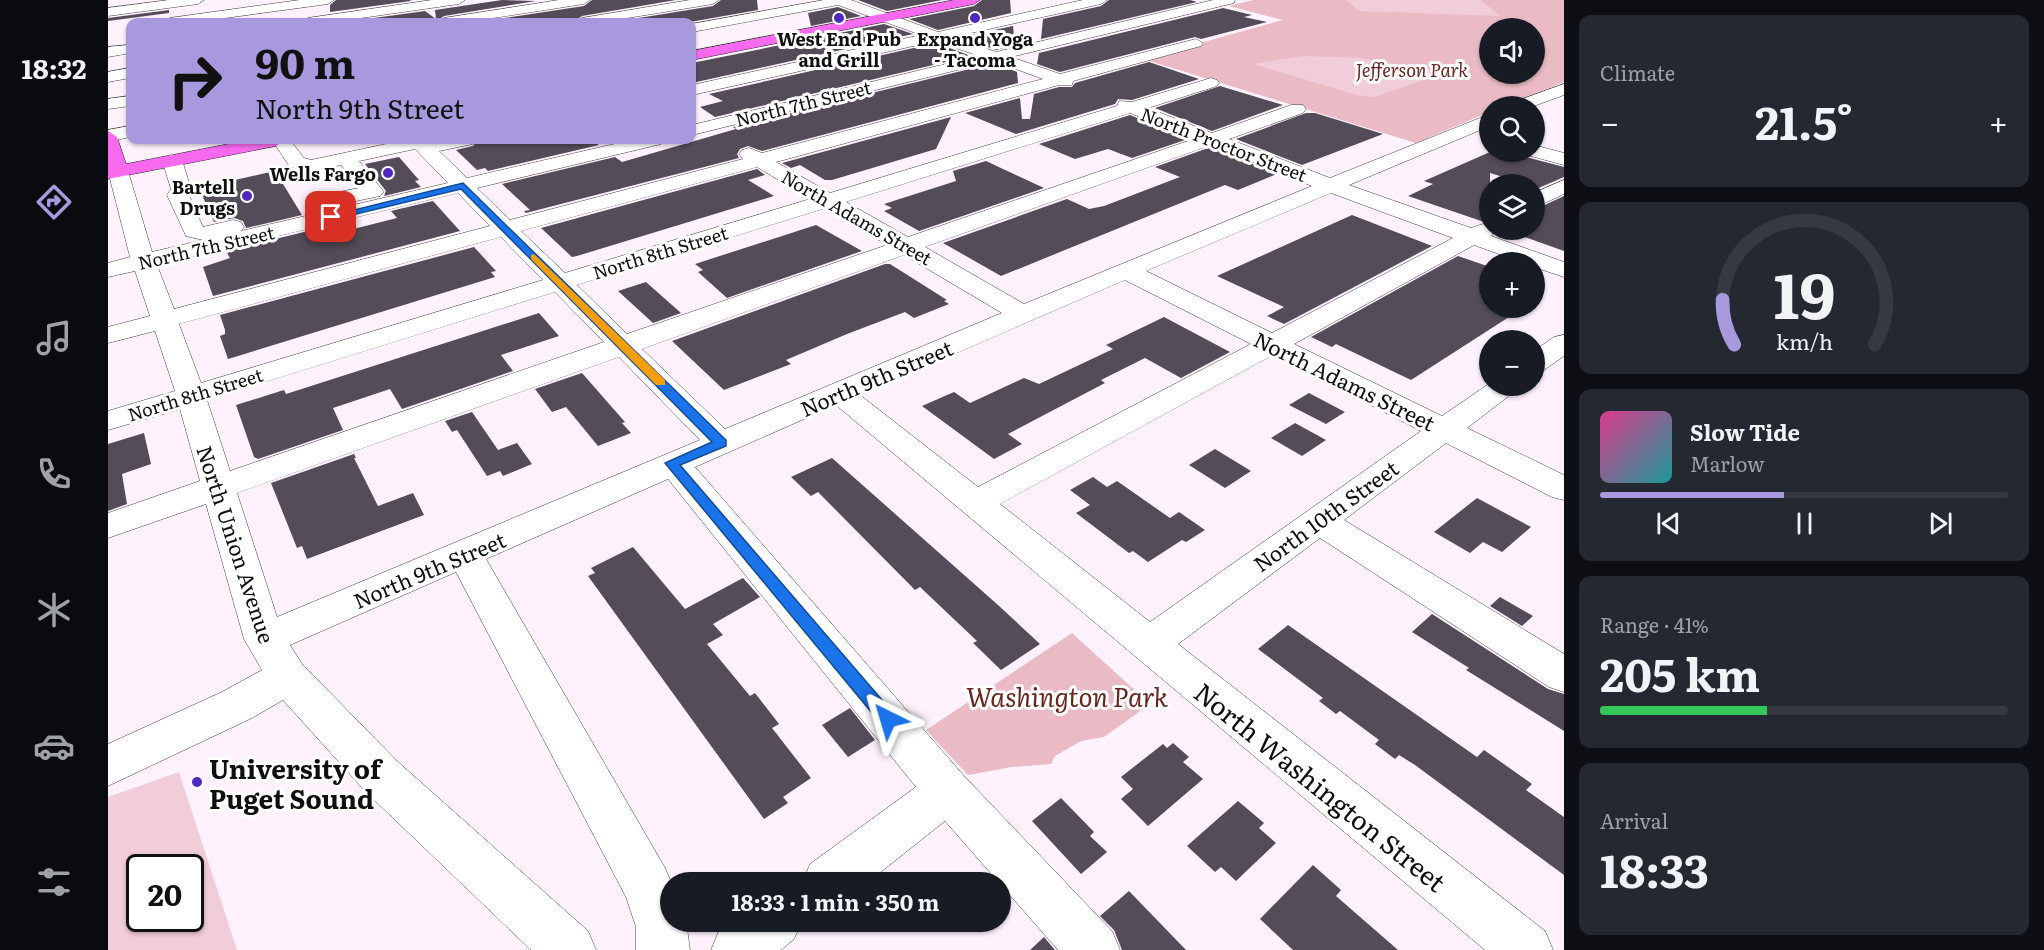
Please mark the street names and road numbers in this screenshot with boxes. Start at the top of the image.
street label: North 7th Street [732,73,875,133]
street label: North Proctor Street [1137,100,1312,188]
street label: North Adams Street [777,163,938,272]
street label: North 7th Street [135,218,278,276]
street label: North 8th Street [589,218,732,285]
street label: North Adams Street [1249,323,1441,438]
street label: North 9th Street [795,331,957,423]
street label: North 8th Street [124,360,267,427]
street label: North Union Avenue [190,441,284,647]
street label: North 10th Street [1246,451,1404,578]
street label: North 9th Street [348,523,510,615]
street label: North Washington Street [1187,672,1456,900]

